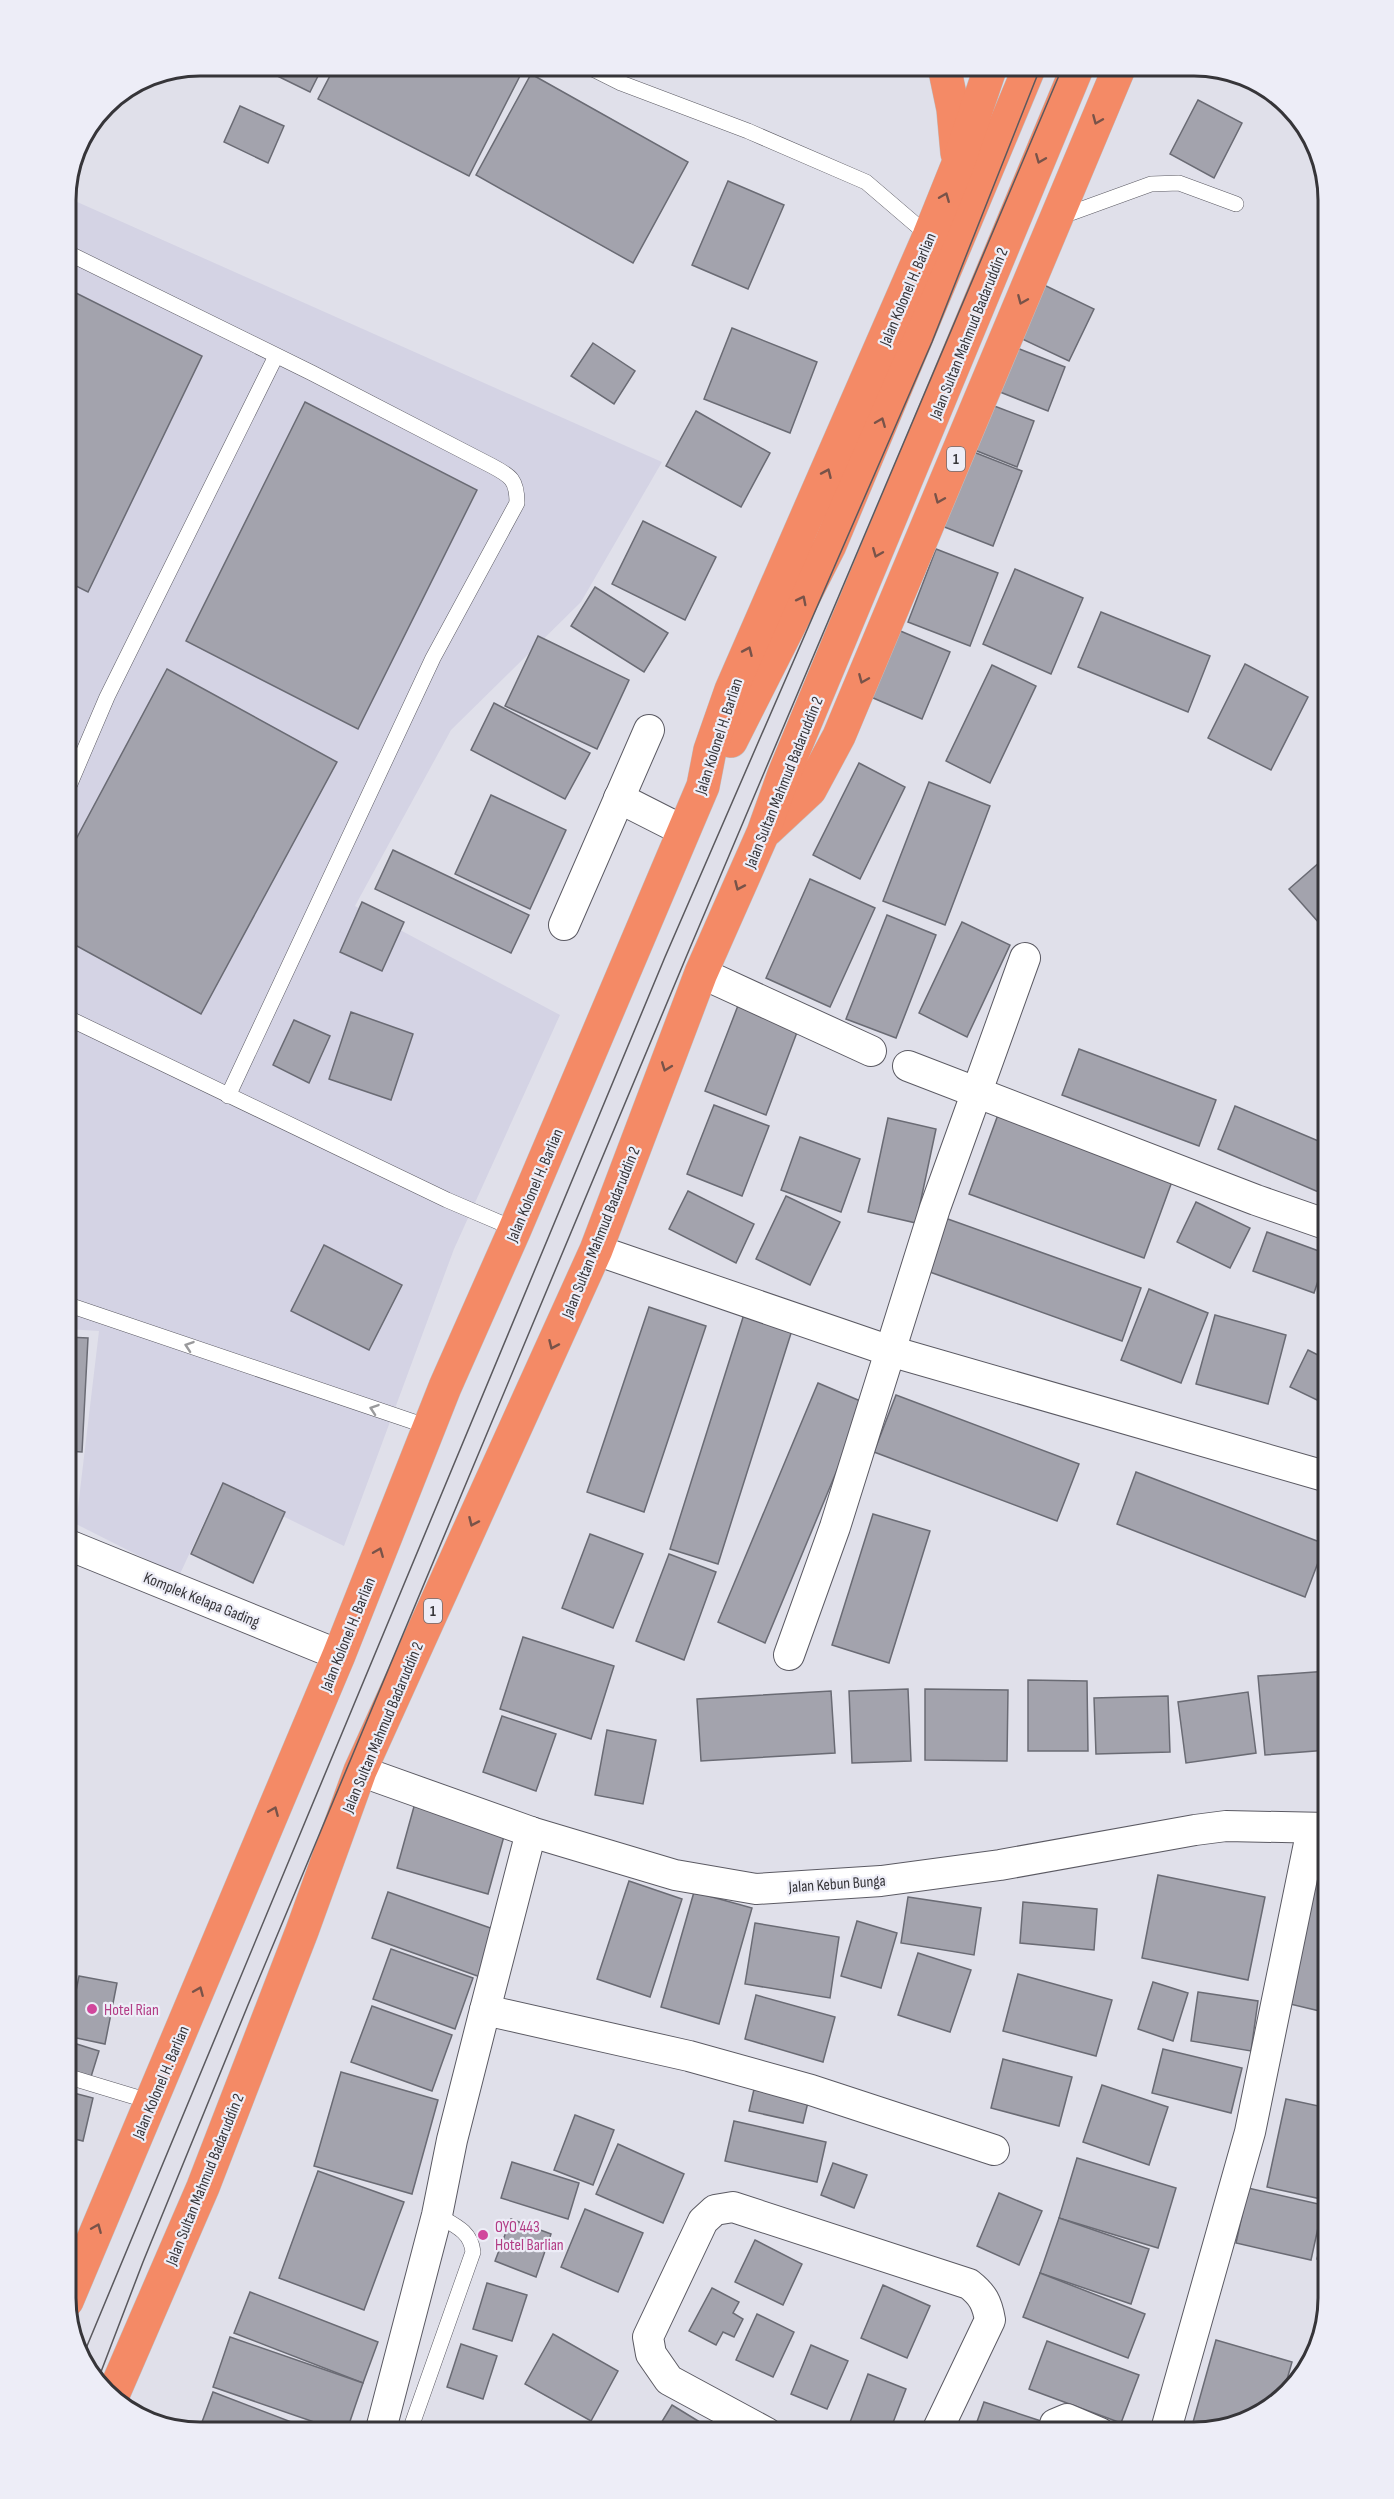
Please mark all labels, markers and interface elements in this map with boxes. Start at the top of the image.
one-way arrow [1092,114,1104,125]
one-way arrow [1035,153,1047,164]
one-way arrow [938,192,950,203]
street label: Jalan Kolonel H. Barlian [876,230,941,350]
street label: Jalan Sultan Mahmud Badaruddin 2 [926,245,1013,423]
one-way arrow [1017,294,1029,305]
one-way arrow [874,417,886,428]
road number: 1 [947,447,965,471]
one-way arrow [820,469,832,480]
one-way arrow [934,493,946,504]
one-way arrow [872,547,884,558]
one-way arrow [795,595,807,606]
one-way arrow [741,647,753,658]
one-way arrow [858,673,870,684]
street label: Jalan Kolonel H. Barlian [691,676,747,798]
street label: Jalan Sultan Mahmud Badaruddin 2 [741,694,828,872]
one-way arrow [735,880,747,891]
one-way arrow [660,1061,673,1072]
street label: Jalan Kolonel H. Barlian [503,1126,568,1246]
street label: Jalan Sultan Mahmud Badaruddin 2 [558,1144,645,1322]
one-way arrow [549,1338,561,1349]
one-way arrow [185,1340,195,1353]
one-way arrow [369,1403,380,1416]
one-way arrow [468,1516,480,1527]
one-way arrow [372,1548,384,1559]
street label: Komplek Kelapa Gading [141,1568,262,1632]
street label: Jalan Kolonel H. Barlian [317,1575,380,1695]
road number: 1 [424,1599,442,1623]
street label: Jalan Sultan Mahmud Badaruddin 2 [338,1640,428,1817]
one-way arrow [267,1806,279,1817]
street label: Jalan Kebun Bunga [787,1872,886,1897]
one-way arrow [192,1986,204,1997]
place label: Hotel Rian [104,2001,159,2020]
marker: Hotel Rian [85,2002,99,2016]
street label: Jalan Kolonel H. Barlian [129,2023,194,2143]
street label: Jalan Sultan Mahmud Badaruddin 2 [162,2091,249,2269]
place label: OYO 443 Hotel Barlian [495,2218,564,2255]
one-way arrow [90,2223,102,2234]
marker: OYO 443 Hotel Barlian [476,2228,490,2242]

